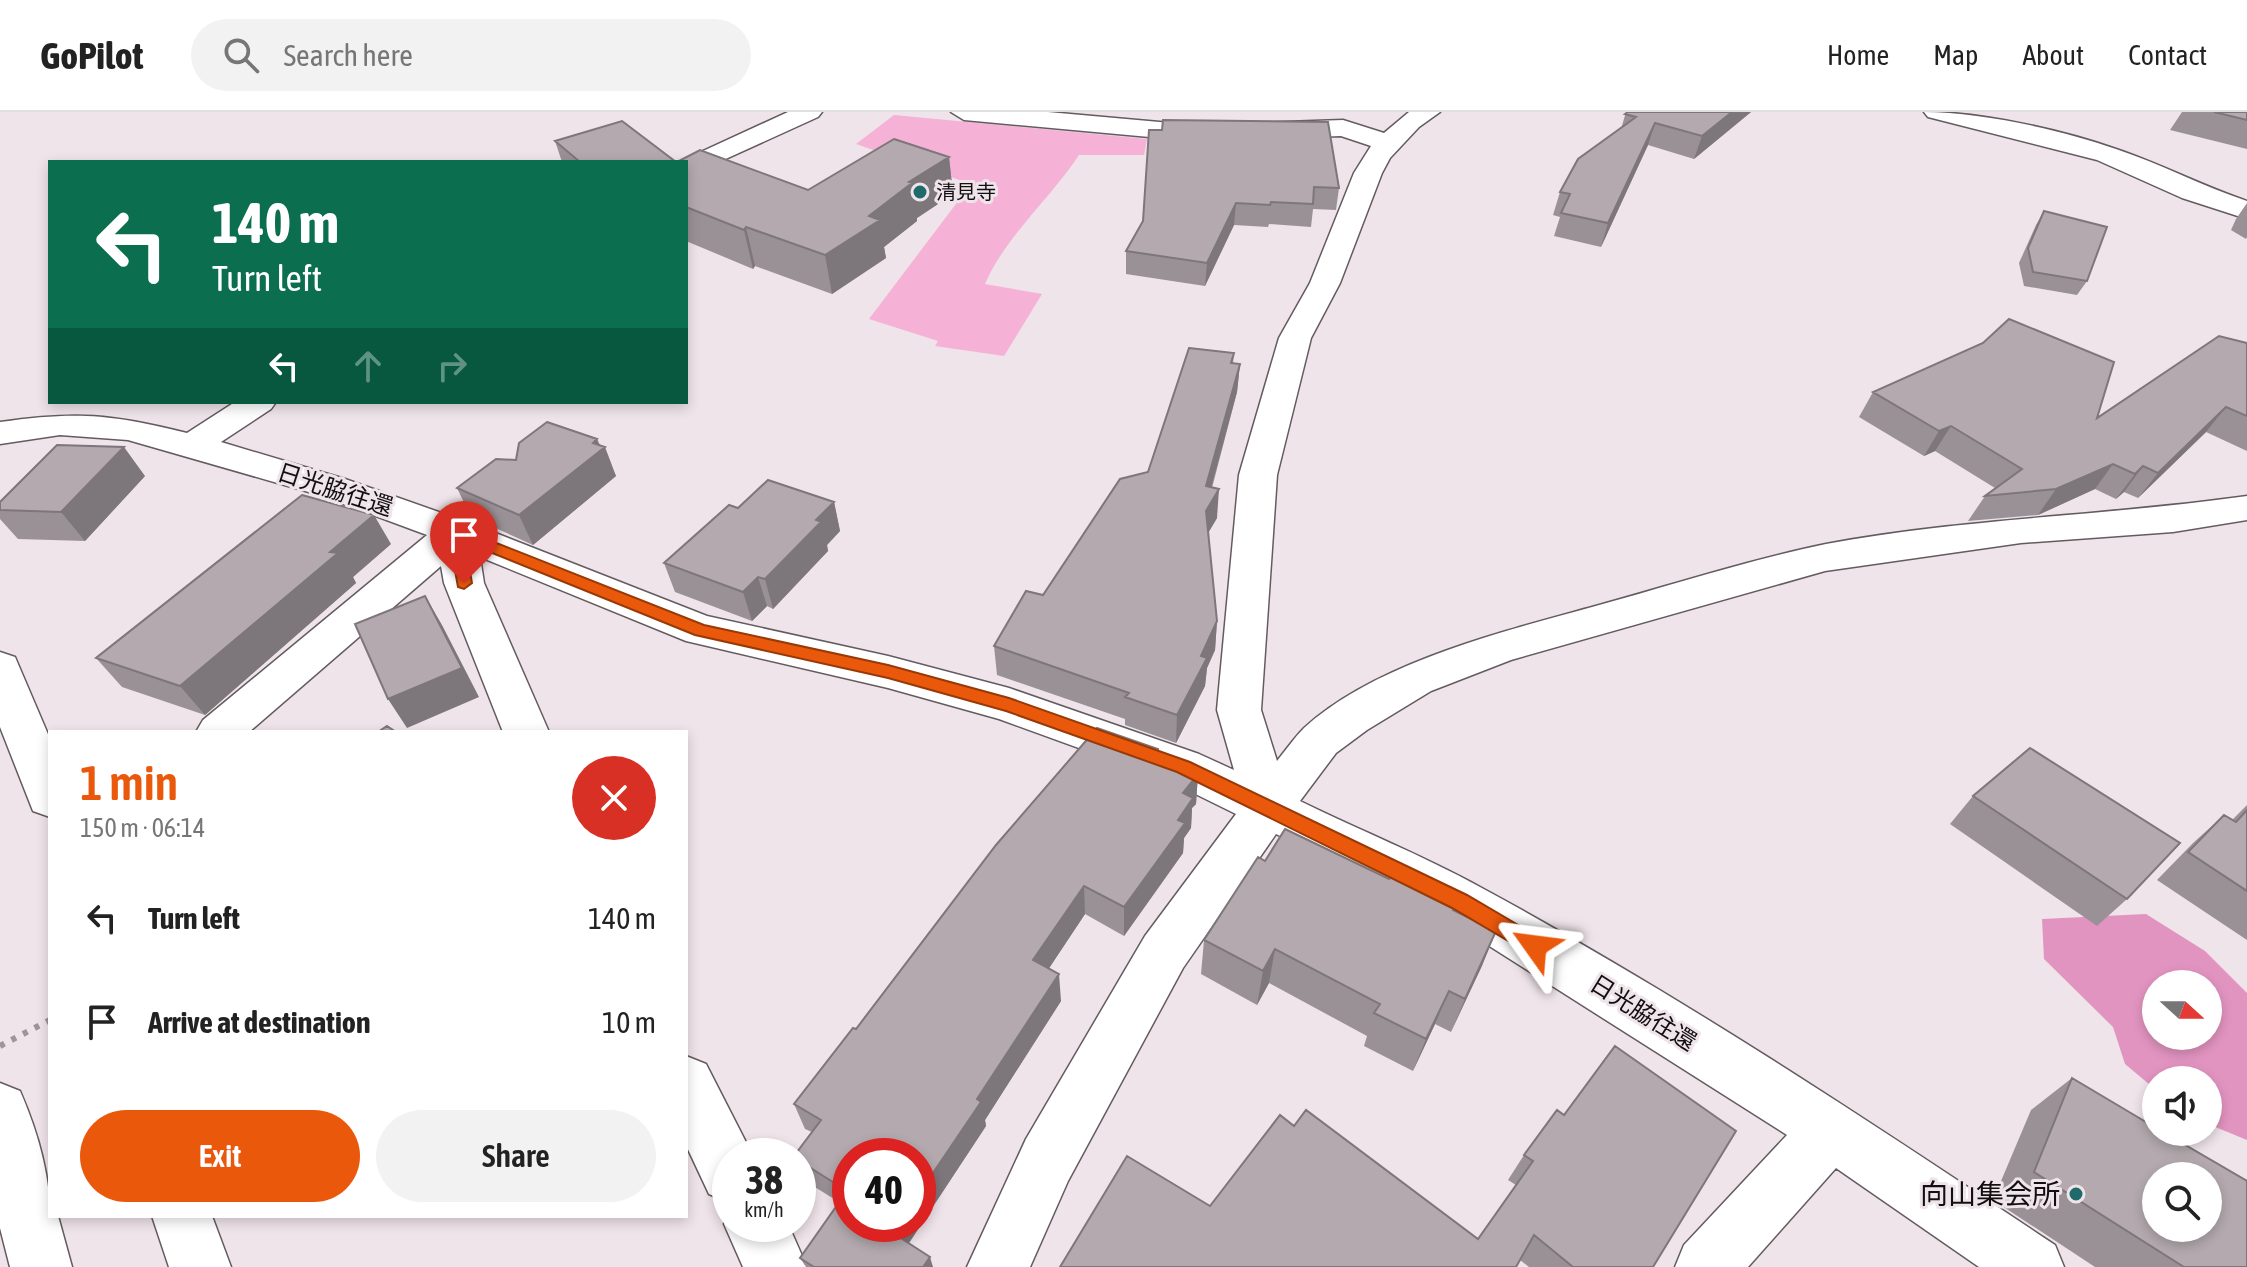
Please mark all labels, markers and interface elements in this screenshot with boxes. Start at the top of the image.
search box [191,19,751,91]
icon: search [219,33,263,77]
text: GoPilot [40,34,143,77]
text: Search here [283,38,413,72]
text: Home [1827,39,1889,71]
text: Map [1933,39,1978,71]
text: About [2022,39,2084,71]
text: Contact [2128,39,2207,71]
place label: 清見寺 [936,180,996,203]
marker: 清見寺 [911,183,929,201]
text: 140 m [212,191,339,255]
icon: left [80,192,184,296]
text: Turn left [212,257,322,299]
icon: left [262,344,306,388]
icon: ahead [346,344,390,388]
icon: right [430,344,474,388]
street label: 日光脇往還 [274,458,396,521]
pin [430,501,498,583]
icon: arrive [442,513,486,557]
text: 1 min [80,755,178,810]
button: close [572,756,656,840]
text: 150 m · 06:14 [80,813,205,843]
icon: left [80,896,124,940]
text: Turn left [148,901,240,935]
text: 140 m [588,901,656,935]
position arrow [1493,904,1577,988]
street label: 日光脇往還 [1585,969,1701,1056]
north arrow [2142,970,2222,1050]
map controls [2142,970,2222,1242]
icon: arrive [80,1000,124,1044]
text: Arrive at destination [148,1005,370,1039]
text: 10 m [602,1005,656,1039]
button: sound [2142,1066,2222,1146]
button: Exit [80,1110,360,1202]
button: Share [376,1110,656,1202]
speed limit sign: 40 [832,1138,936,1242]
text: 38 [745,1157,783,1202]
button: search [2142,1162,2222,1242]
place label: 向山集会所 [1920,1178,2060,1210]
marker: 向山集会所 [2067,1185,2085,1203]
text: km/h [744,1198,784,1221]

